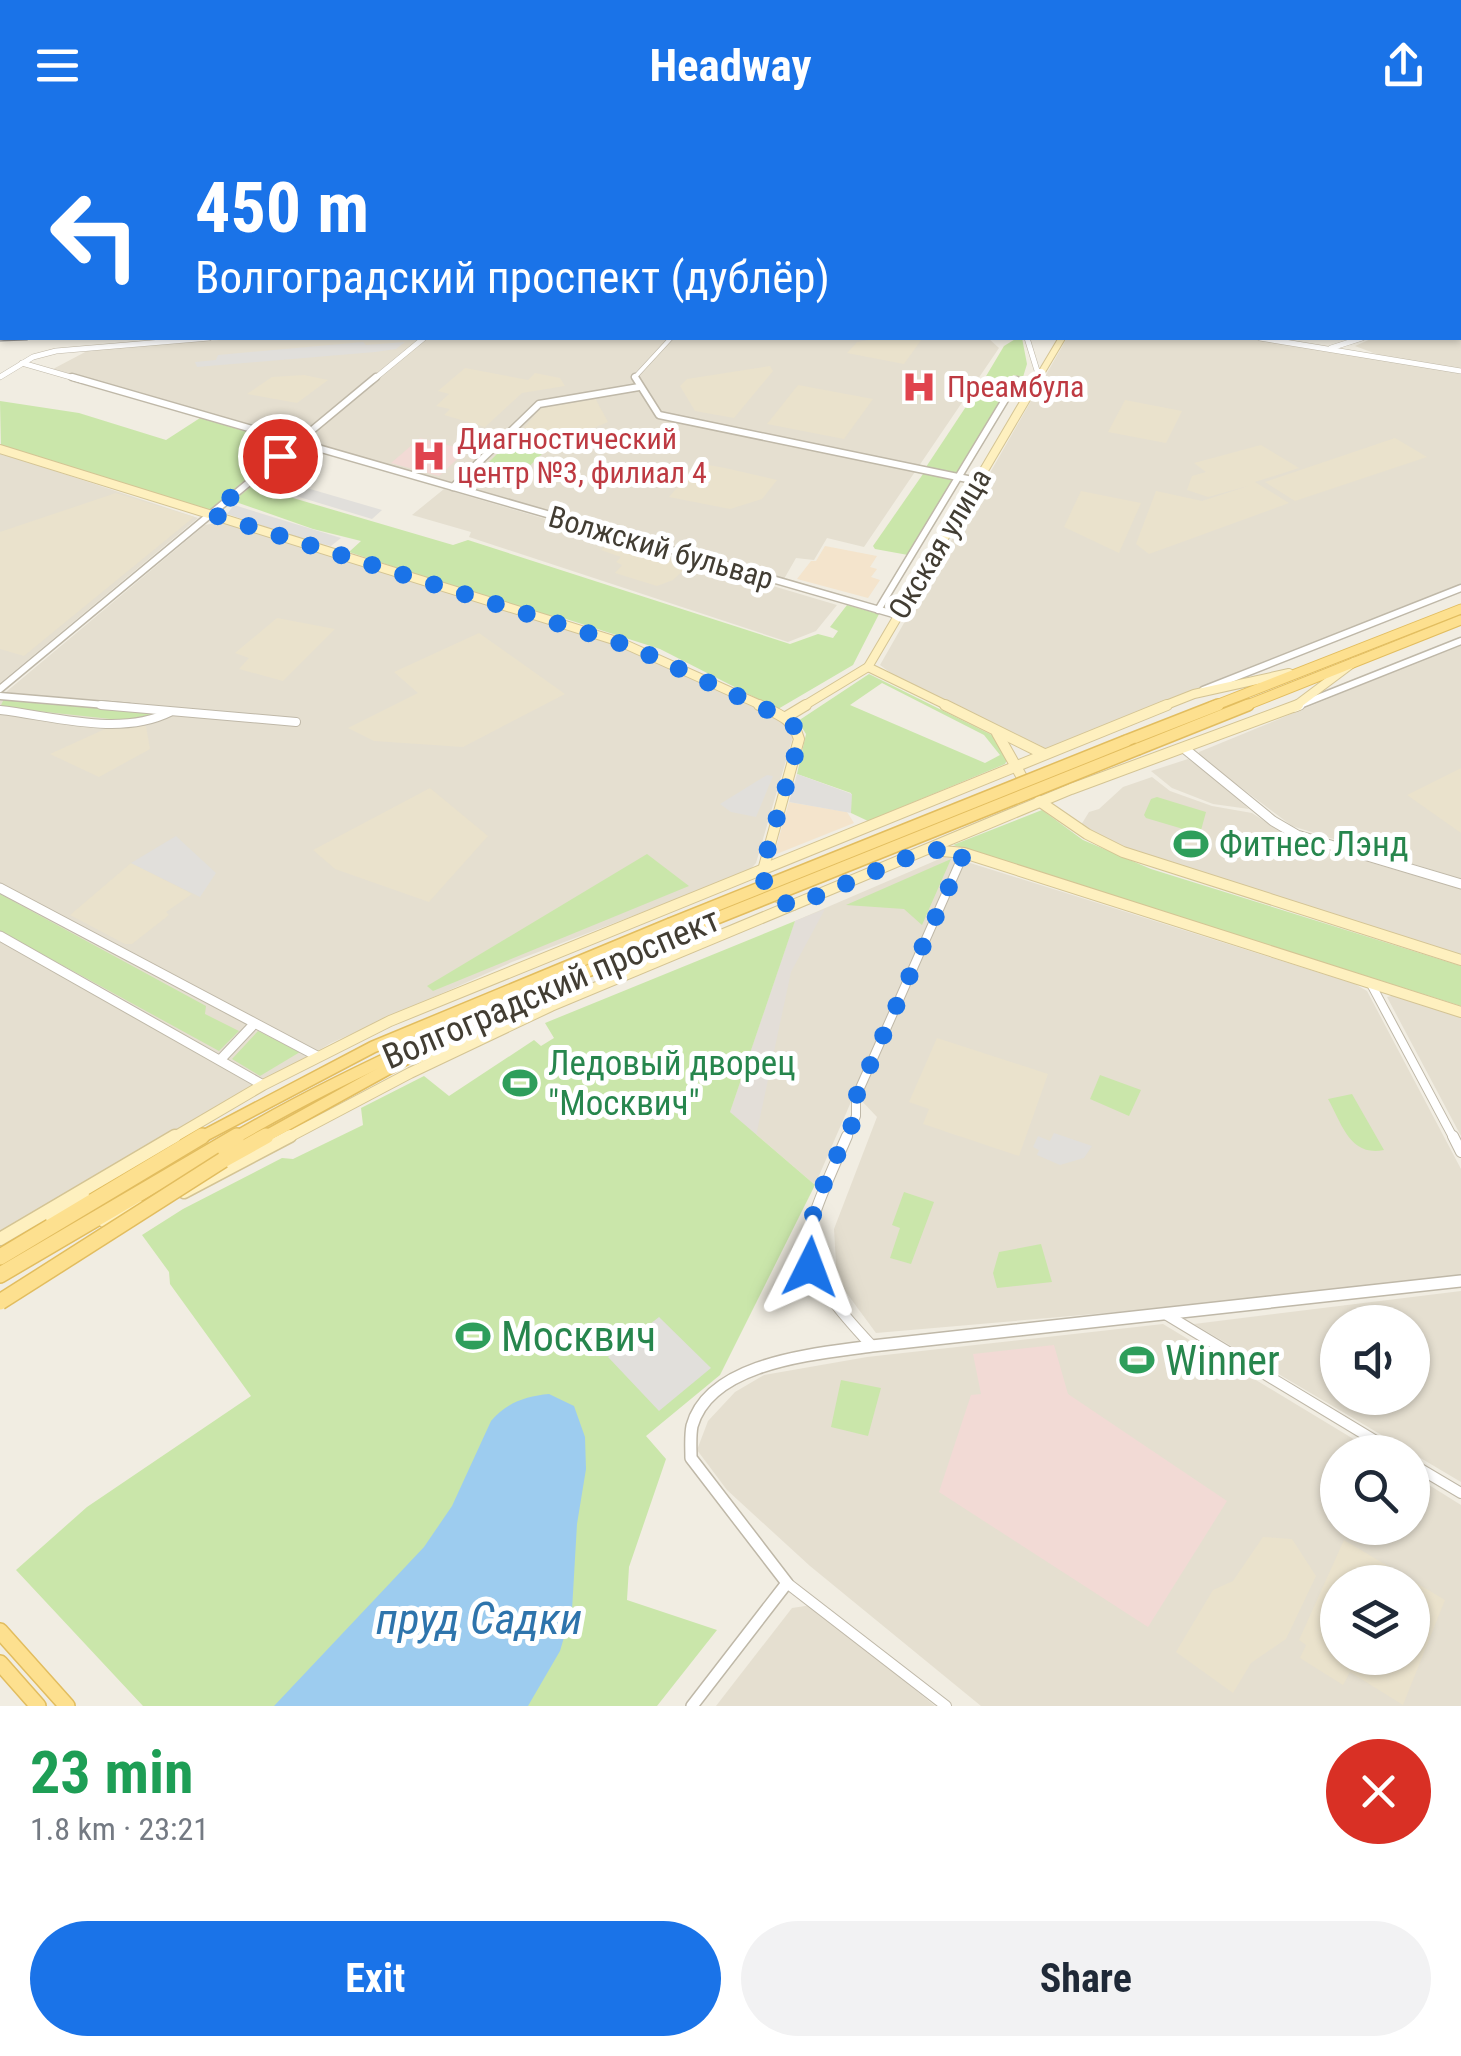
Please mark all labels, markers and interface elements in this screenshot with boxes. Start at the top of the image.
icon: menu [30,38,85,93]
icon: share [1376,38,1431,93]
text: Headway [649,39,812,92]
text: 450 m [195,167,369,249]
icon: left [30,170,160,300]
text: Волгоградский проспект (дублёр) [195,251,830,304]
hospital icon: Преамбула [900,368,938,406]
place label: Преамбула [947,369,1084,404]
pin [238,414,323,499]
place label: Диагностический центр №3, филиал 4 [457,421,707,490]
icon: arrive [253,429,308,484]
hospital icon: Диагностический центр №3, филиал 4 [410,437,448,475]
street label: Окская улица [881,462,998,625]
street label: Волжский бульвар [545,499,778,596]
place label: Фитнес Лэнд [1219,824,1408,865]
sports icon: Фитнес Лэнд [1172,825,1210,863]
street label: Волгоградский проспект [377,899,726,1078]
place label: Ледовый дворец "Москвич" [548,1043,796,1124]
sports icon: Ледовый дворец "Москвич" [501,1064,539,1102]
position arrow [758,1215,862,1319]
map controls [1320,1305,1430,1675]
button: sound [1320,1305,1430,1415]
place label: Москвич [501,1312,656,1361]
sports icon: Москвич [454,1317,492,1355]
place label: Winner [1165,1336,1280,1385]
sports icon: Winner [1118,1341,1156,1379]
button: search [1320,1435,1430,1545]
button: layers [1320,1565,1430,1675]
water label: пруд Садки [376,1592,582,1645]
text: 23 min [30,1737,194,1808]
button: close [1326,1739,1431,1844]
text: 1.8 km · 23:21 [30,1810,209,1848]
button: Exit [30,1921,721,2036]
button: Share [741,1921,1431,2036]

